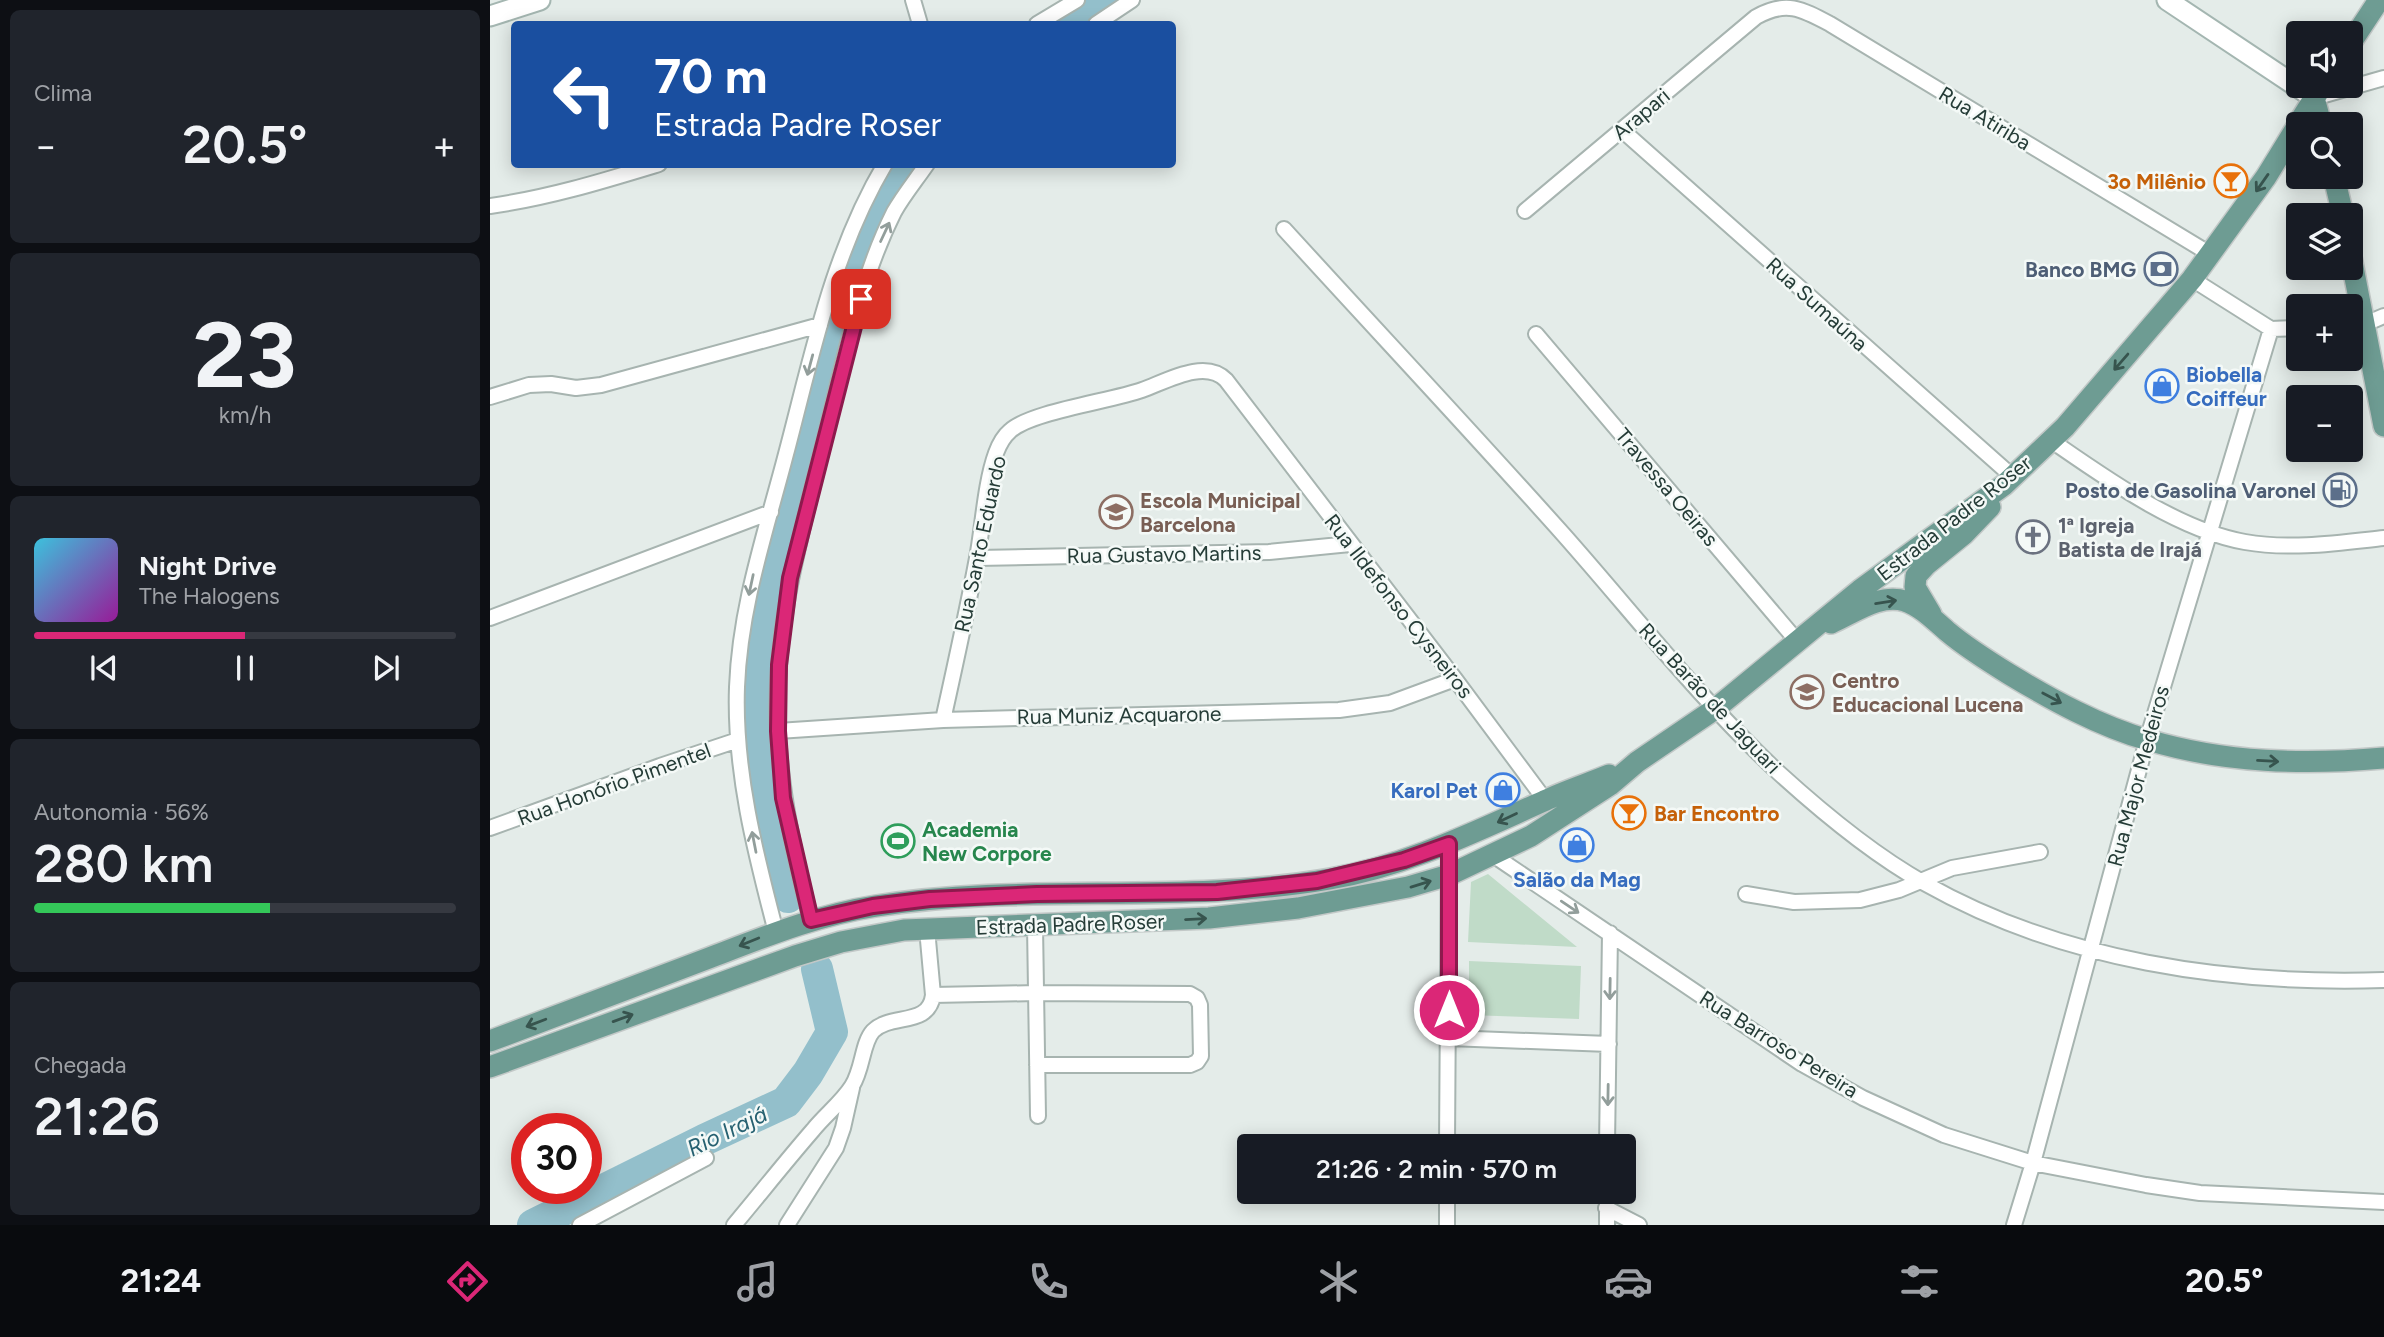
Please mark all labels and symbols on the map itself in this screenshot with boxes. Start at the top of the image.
street label: Rua Atiriba [1935,81,2035,155]
street label: Arapari [1607,83,1675,145]
bar icon: 3o Milênio [2212,162,2250,200]
place label: 3o Milênio [2107,169,2206,194]
one-way arrow [2255,173,2269,192]
one-way arrow [879,222,892,243]
bank icon: Banco BMG [2142,250,2180,288]
street label: Rua Sumaúna [1761,252,1873,356]
place label: Banco BMG [2025,257,2136,282]
pin [831,269,891,329]
one-way arrow [2113,352,2129,370]
one-way arrow [803,353,816,376]
place label: Biobella Coiffeur [2186,362,2267,411]
shop icon: Biobella Coiffeur [2143,367,2181,405]
street label: Travessa Oeiras [1610,423,1724,551]
street label: Estrada Padre Roser [1872,450,2036,586]
street label: Rua Santo Eduardo [949,453,1011,635]
fuel station icon: Posto de Gasolina Varonel [2321,471,2359,509]
place label: Posto de Gasolina Varonel [2065,478,2316,503]
place label: Escola Municipal Barcelona [1140,488,1300,537]
school or university icon: Escola Municipal Barcelona [1097,493,1135,531]
street label: Rua Ildefonso Cysneiros [1319,509,1479,703]
place label: 1ª Igreja Batista de Irajá [2058,513,2202,562]
church icon: 1ª Igreja Batista de Irajá [2014,518,2052,556]
street label: Rua Gustavo Martins [1066,540,1262,568]
one-way arrow [743,573,757,596]
one-way arrow [1874,595,1897,608]
street label: Rua Barão de Jaguari [1634,618,1786,778]
place label: Centro Educacional Lucena [1832,668,2023,717]
school or university icon: Centro Educacional Lucena [1788,673,1826,711]
street label: Rua Major Medeiros [2102,683,2174,869]
one-way arrow [2041,692,2062,705]
street label: Rua Muniz Acquarone [1016,701,1222,729]
street label: Rua Honório Pimentel [514,737,714,831]
one-way arrow [2256,754,2279,767]
shop icon: Karol Pet [1484,771,1522,809]
place label: Karol Pet [1391,778,1478,803]
bar icon: Bar Encontro [1610,794,1648,832]
place label: Bar Encontro [1654,801,1780,826]
one-way arrow [1497,812,1518,825]
place label: Academia New Corpore [922,817,1052,866]
sports icon: Academia New Corpore [879,822,917,860]
shop icon: Salão da Mag [1558,826,1596,864]
one-way arrow [747,831,760,854]
place label: Salão da Mag [1513,867,1641,892]
one-way arrow [1409,876,1431,889]
one-way arrow [1560,899,1579,914]
street label: Estrada Padre Roser [975,908,1165,940]
one-way arrow [1185,912,1208,925]
one-way arrow [739,937,760,950]
position arrow [1412,973,1486,1047]
one-way arrow [1603,977,1617,1000]
street label: Rua Barroso Pereira [1695,985,1863,1103]
one-way arrow [612,1011,634,1023]
one-way arrow [526,1018,548,1031]
one-way arrow [1601,1083,1615,1106]
water label: Rio Irajá [682,1100,772,1162]
speed limit sign: 30 [511,1113,602,1204]

